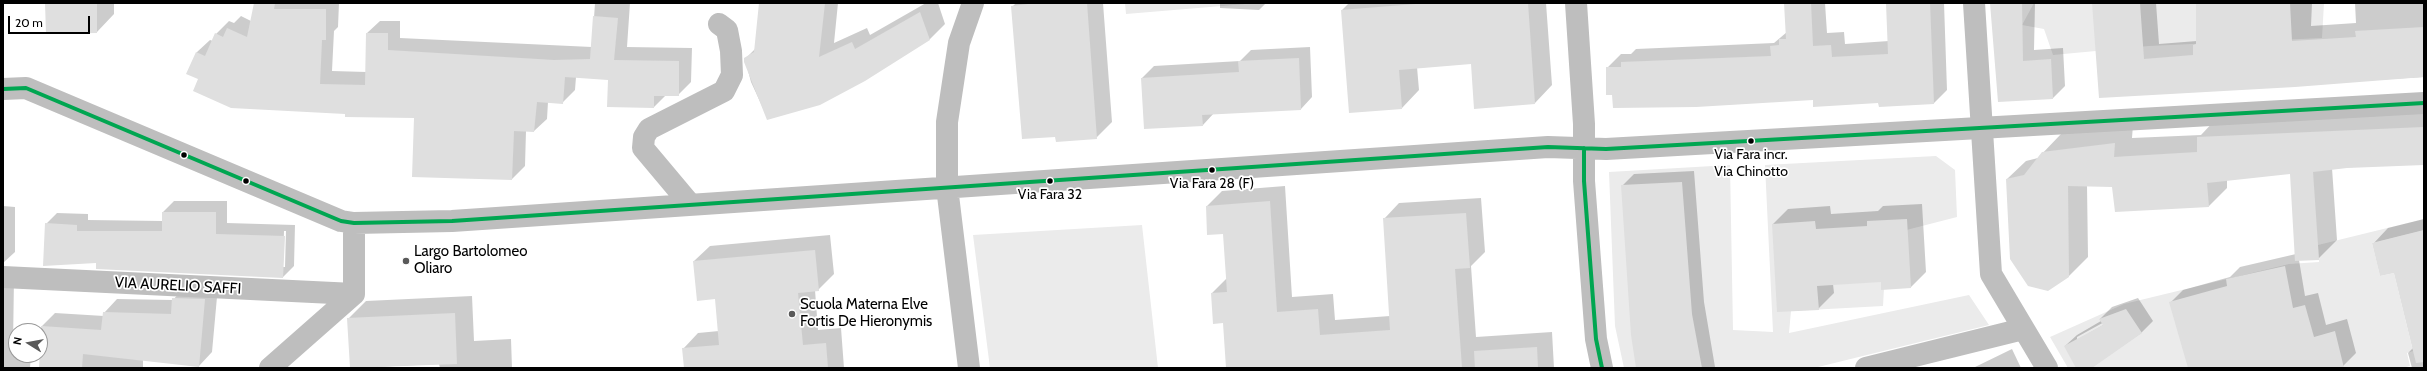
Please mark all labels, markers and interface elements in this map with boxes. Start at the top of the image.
scale bar [10,8,92,34]
text: 20 m [15,15,43,30]
marker: Via Fara incr. Via Chinotto [1746,136,1756,146]
place label: Via Fara incr. Via Chinotto [1714,147,1788,180]
unlabelled marker [179,150,189,160]
marker: Via Fara 28 (F) [1207,165,1217,175]
unlabelled marker [241,176,251,186]
marker: Via Fara 32 [1045,176,1055,186]
place label: Via Fara 28 (F) [1170,176,1254,192]
place label: Via Fara 32 [1018,187,1082,203]
place label: Largo Bartolomeo Oliaro [414,243,527,278]
marker: Largo Bartolomeo Oliaro [401,256,411,266]
street label: VIA AURELIO SAFFI [114,274,242,298]
place label: Scuola Materna Elve Fortis De Hieronymis [800,296,932,331]
marker: Scuola Materna Elve Fortis De Hieronymis [787,309,797,319]
north arrow [8,323,48,363]
text: N [10,336,25,346]

